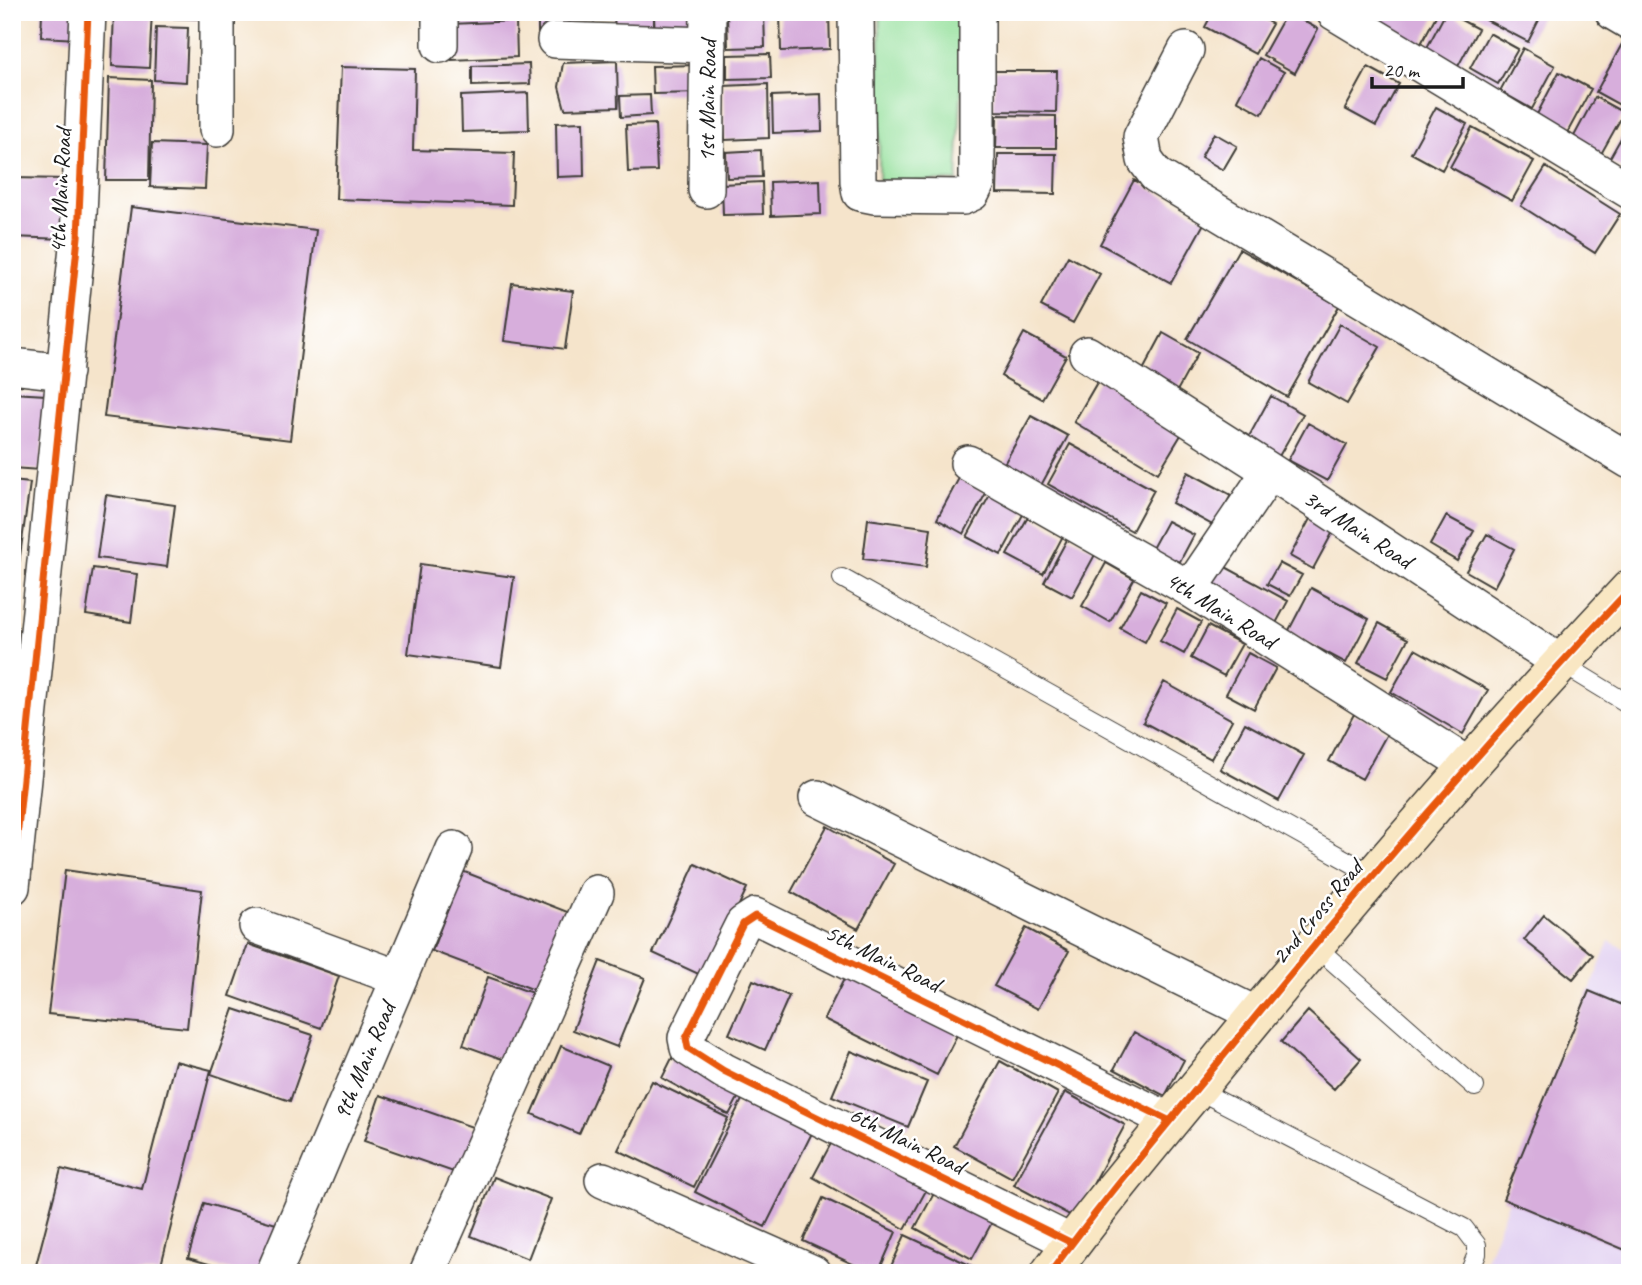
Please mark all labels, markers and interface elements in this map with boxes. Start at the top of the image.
street label: 1st Main Road [691,36,723,162]
scale bar [1372,46,1464,90]
text: 20 m [1383,57,1421,83]
street label: 4th Main Road [42,124,78,254]
street label: 3rd Main Road [1298,483,1421,577]
street label: 4th Main Road [1160,564,1285,658]
street label: 2nd Cross Road [1265,851,1372,970]
street label: 5th Main Road [820,917,949,1000]
street label: 9th Main Road [326,994,404,1124]
street label: 6th Main Road [844,1099,973,1182]

